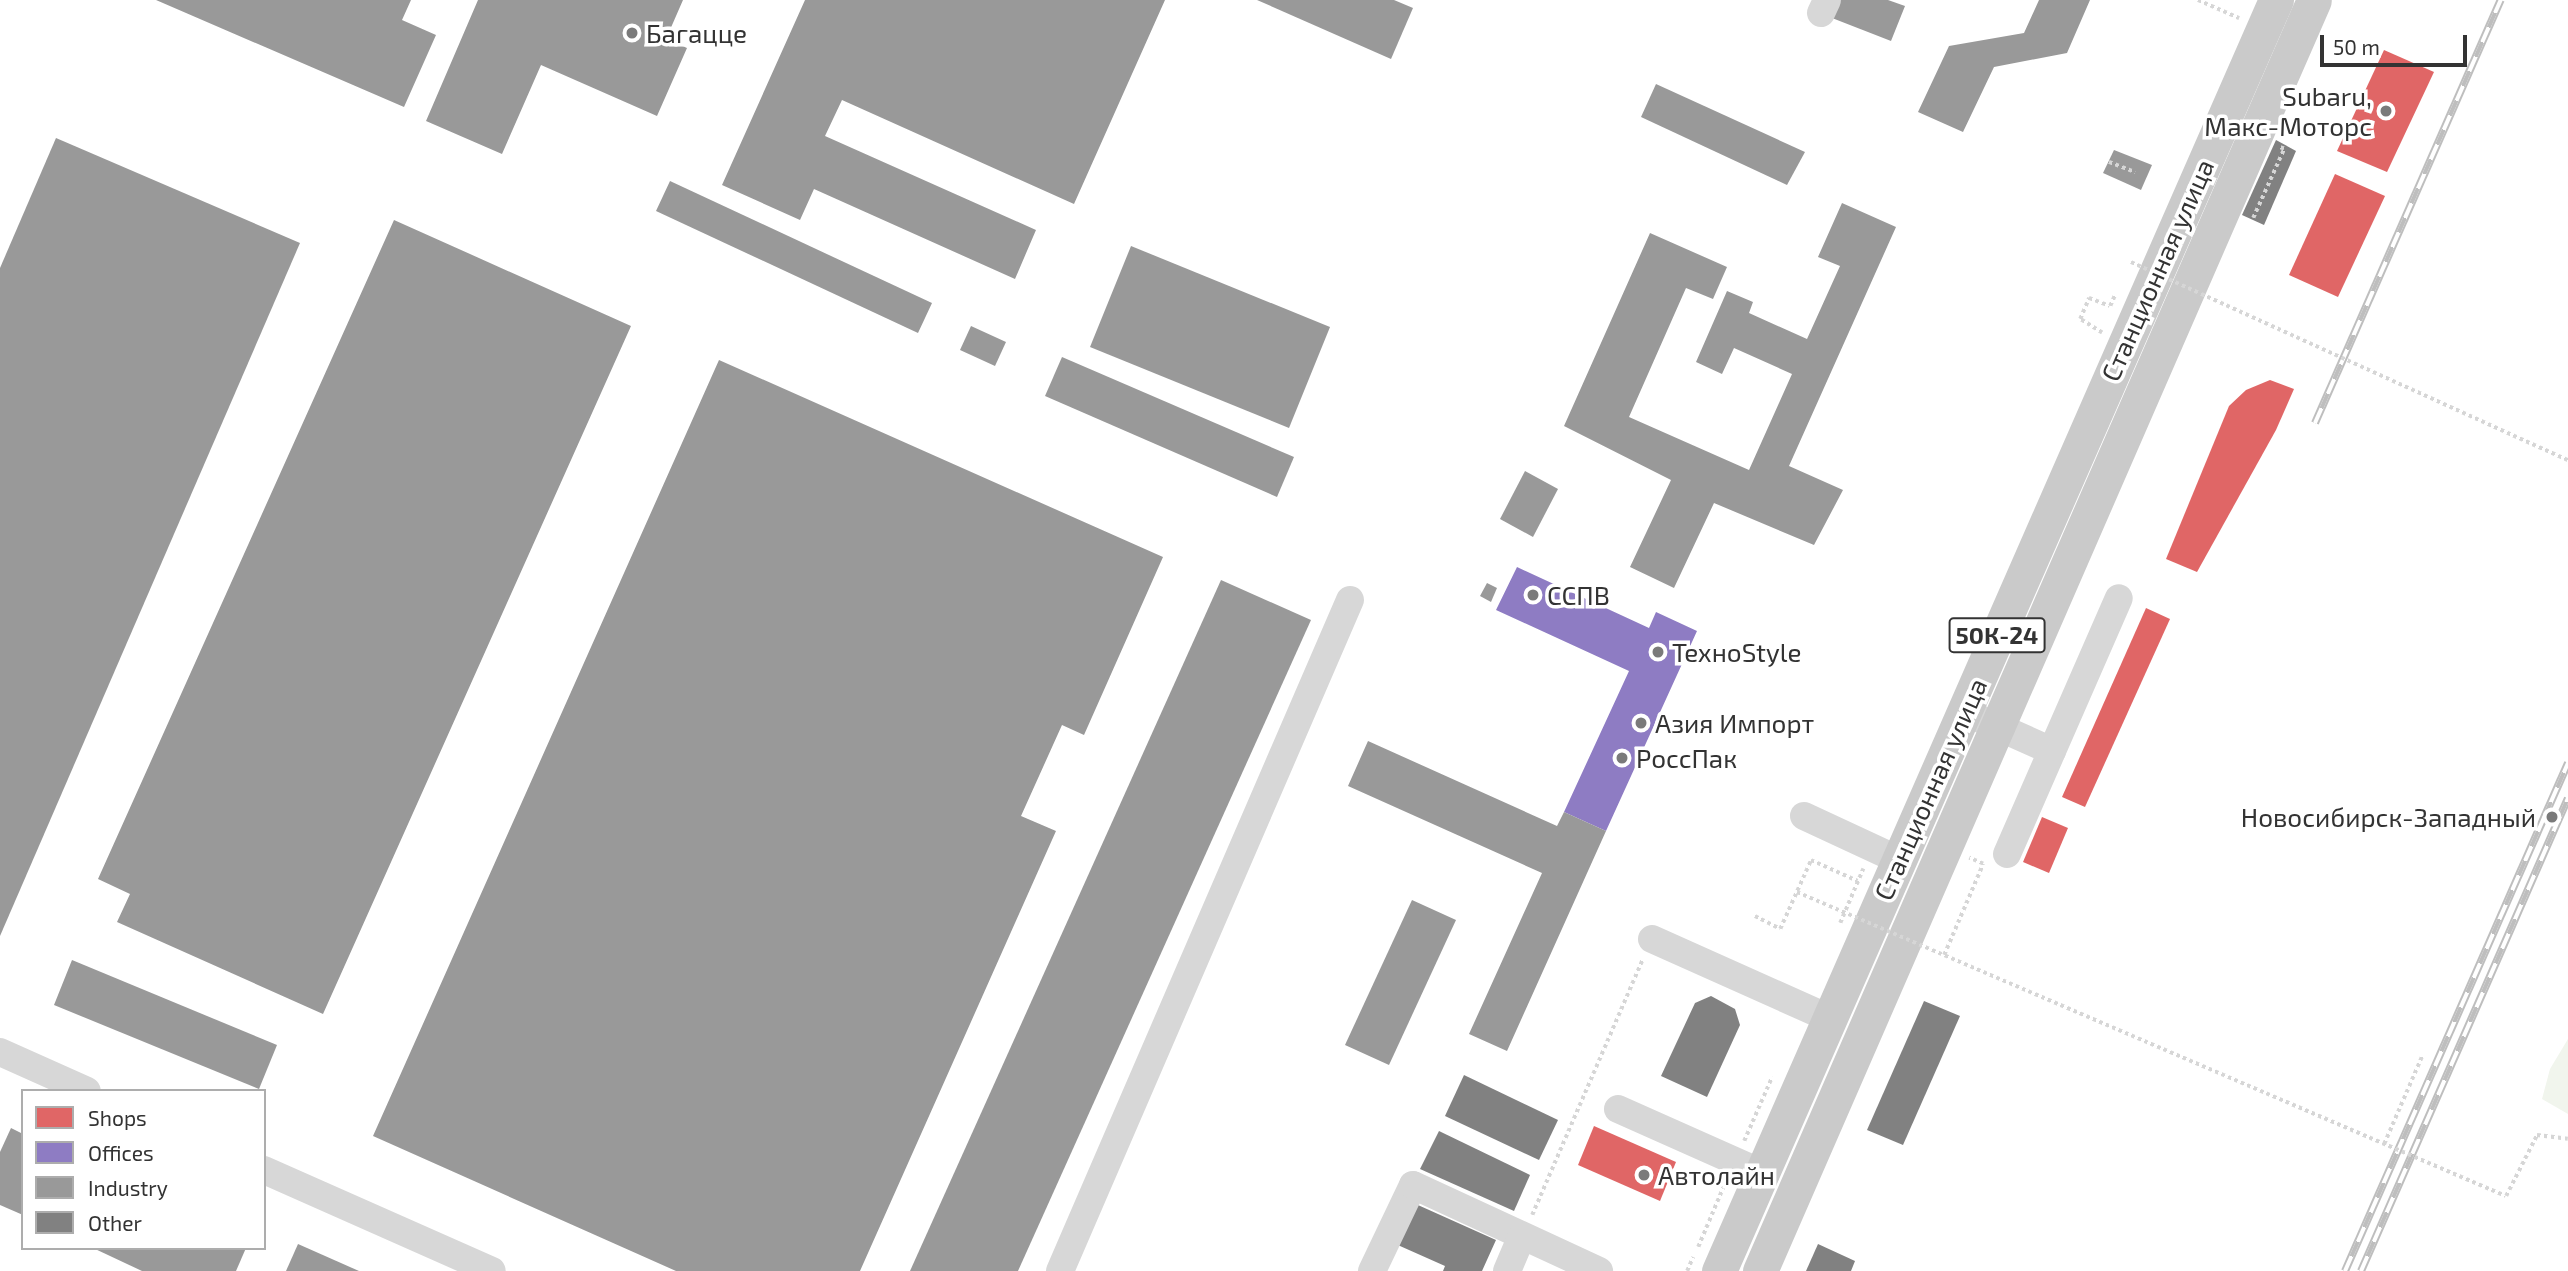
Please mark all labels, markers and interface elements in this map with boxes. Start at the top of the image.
place label: Багацце [646,17,747,49]
scale bar [2323,21,2470,65]
marker: Багацце [624,25,640,41]
text: 50 m [2333,34,2380,59]
place label: Subaru, Макс-Моторс [2204,80,2372,142]
marker: Subaru, Макс-Моторс [2378,103,2394,119]
street label: Станционная улица [2094,154,2220,386]
place label: ССПВ [1547,579,1610,611]
marker: ССПВ [1525,587,1541,603]
road number: 50К-24 [1948,614,2046,656]
place label: ТехноStyle [1672,636,1801,668]
marker: ТехноStyle [1650,644,1666,660]
street label: Станционная улица [1867,673,1993,905]
place label: Азия Импорт [1655,707,1814,739]
marker: Азия Импорт [1633,715,1649,731]
place label: РоссПак [1636,742,1737,774]
marker: РоссПак [1614,750,1630,766]
place label: Новосибирск-Западный [2241,801,2536,833]
marker: Новосибирск-Западный [2542,807,2562,827]
legend [21,1089,266,1250]
text: Shops [88,1105,147,1130]
text: Offices [88,1140,154,1165]
place label: Автолайн [1658,1159,1775,1191]
marker: Автолайн [1636,1167,1652,1183]
text: Industry [88,1175,168,1200]
text: Other [88,1210,142,1235]

